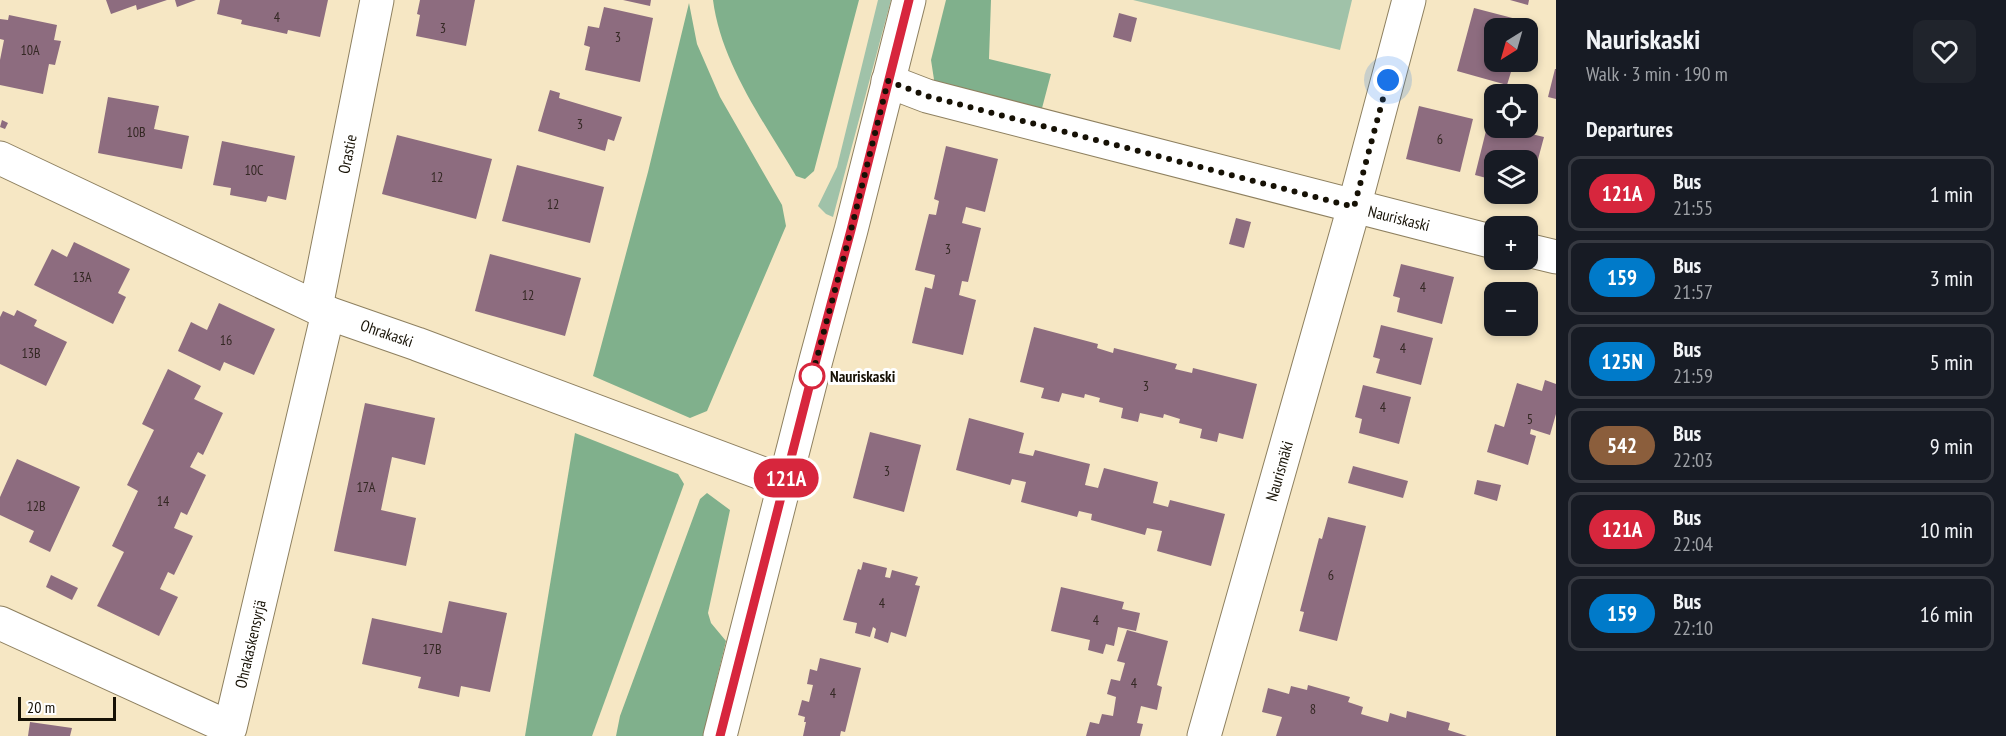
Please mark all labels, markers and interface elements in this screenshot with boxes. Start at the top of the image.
house number: 4 [274,8,281,26]
north arrow [1484,18,1538,72]
map controls [1484,18,1538,336]
house number: 3 [440,19,446,37]
text: Nauriskaski [1586,20,1700,57]
button: heart [1913,20,1976,83]
house number: 3 [615,28,621,46]
house number: 10A [20,41,40,59]
text: Walk · 3 min · 190 m [1586,61,1728,87]
your location [1373,65,1403,95]
button: locate [1484,84,1538,138]
house number: 3 [577,115,583,133]
text: Departures [1586,115,1673,143]
house number: 10B [126,123,146,141]
house number: 6 [1437,130,1443,148]
street label: Orastie [333,133,361,175]
button: layers [1484,150,1538,204]
house number: 10C [244,161,264,179]
text: Bus [1673,167,1701,195]
house number: 12 [431,168,443,186]
text: 121A [1602,180,1642,207]
text: 1 min [1930,180,1973,208]
house number: 12 [547,195,559,213]
text: 21:55 [1673,195,1713,221]
street label: Nauriskaski [1366,201,1432,235]
button: + [1484,216,1538,270]
house number: 3 [945,240,951,258]
text: Bus [1673,251,1701,279]
text: 159 [1607,264,1637,291]
text: 3 min [1930,264,1973,292]
house number: 13A [72,268,92,286]
house number: 4 [1420,278,1427,296]
text: 21:57 [1673,279,1713,305]
button: − [1484,282,1538,336]
house number: 12 [522,286,534,304]
street label: Ohrakaski [358,315,416,351]
house number: 16 [220,331,232,349]
text: Bus [1673,335,1701,363]
house number: 4 [1400,339,1407,357]
house number: 13B [21,344,41,362]
text: 125N [1601,348,1643,375]
text: 5 min [1930,348,1973,376]
marker: Nauriskaski [799,363,825,389]
text: 21:59 [1673,363,1713,389]
place label: Nauriskaski [830,366,896,386]
house number: 3 [1143,377,1149,395]
house number: 4 [1380,398,1387,416]
house number: 5 [1527,410,1533,428]
text: Bus [1673,419,1701,447]
text: 542 [1607,432,1637,459]
text: 9 min [1930,432,1973,460]
street label: Naurismäki [1261,439,1297,503]
text: 22:03 [1673,447,1713,473]
line badge: 121A [744,458,828,498]
house number: 3 [884,462,890,480]
text: 121A [766,465,806,492]
house number: 17A [357,478,376,496]
house number: 14 [157,492,170,510]
house number: 12B [26,497,46,515]
text: Bus [1673,503,1701,531]
text: 121A [1602,516,1642,543]
text: 10 min [1920,516,1973,544]
text: 22:04 [1673,531,1713,557]
house number: 6 [1328,566,1334,584]
text: Bus [1673,587,1701,615]
house number: 4 [879,594,886,612]
street label: Ohrakaskensyrjä [230,598,270,690]
text: 159 [1607,600,1637,627]
text: 16 min [1920,600,1973,628]
house number: 4 [1093,611,1100,629]
text: 22:10 [1673,615,1713,641]
house number: 17B [422,640,442,658]
house number: 4 [1131,674,1138,692]
house number: 4 [830,684,837,702]
scale bar [18,694,116,722]
text: 20 m [27,697,55,717]
house number: 8 [1310,700,1316,718]

